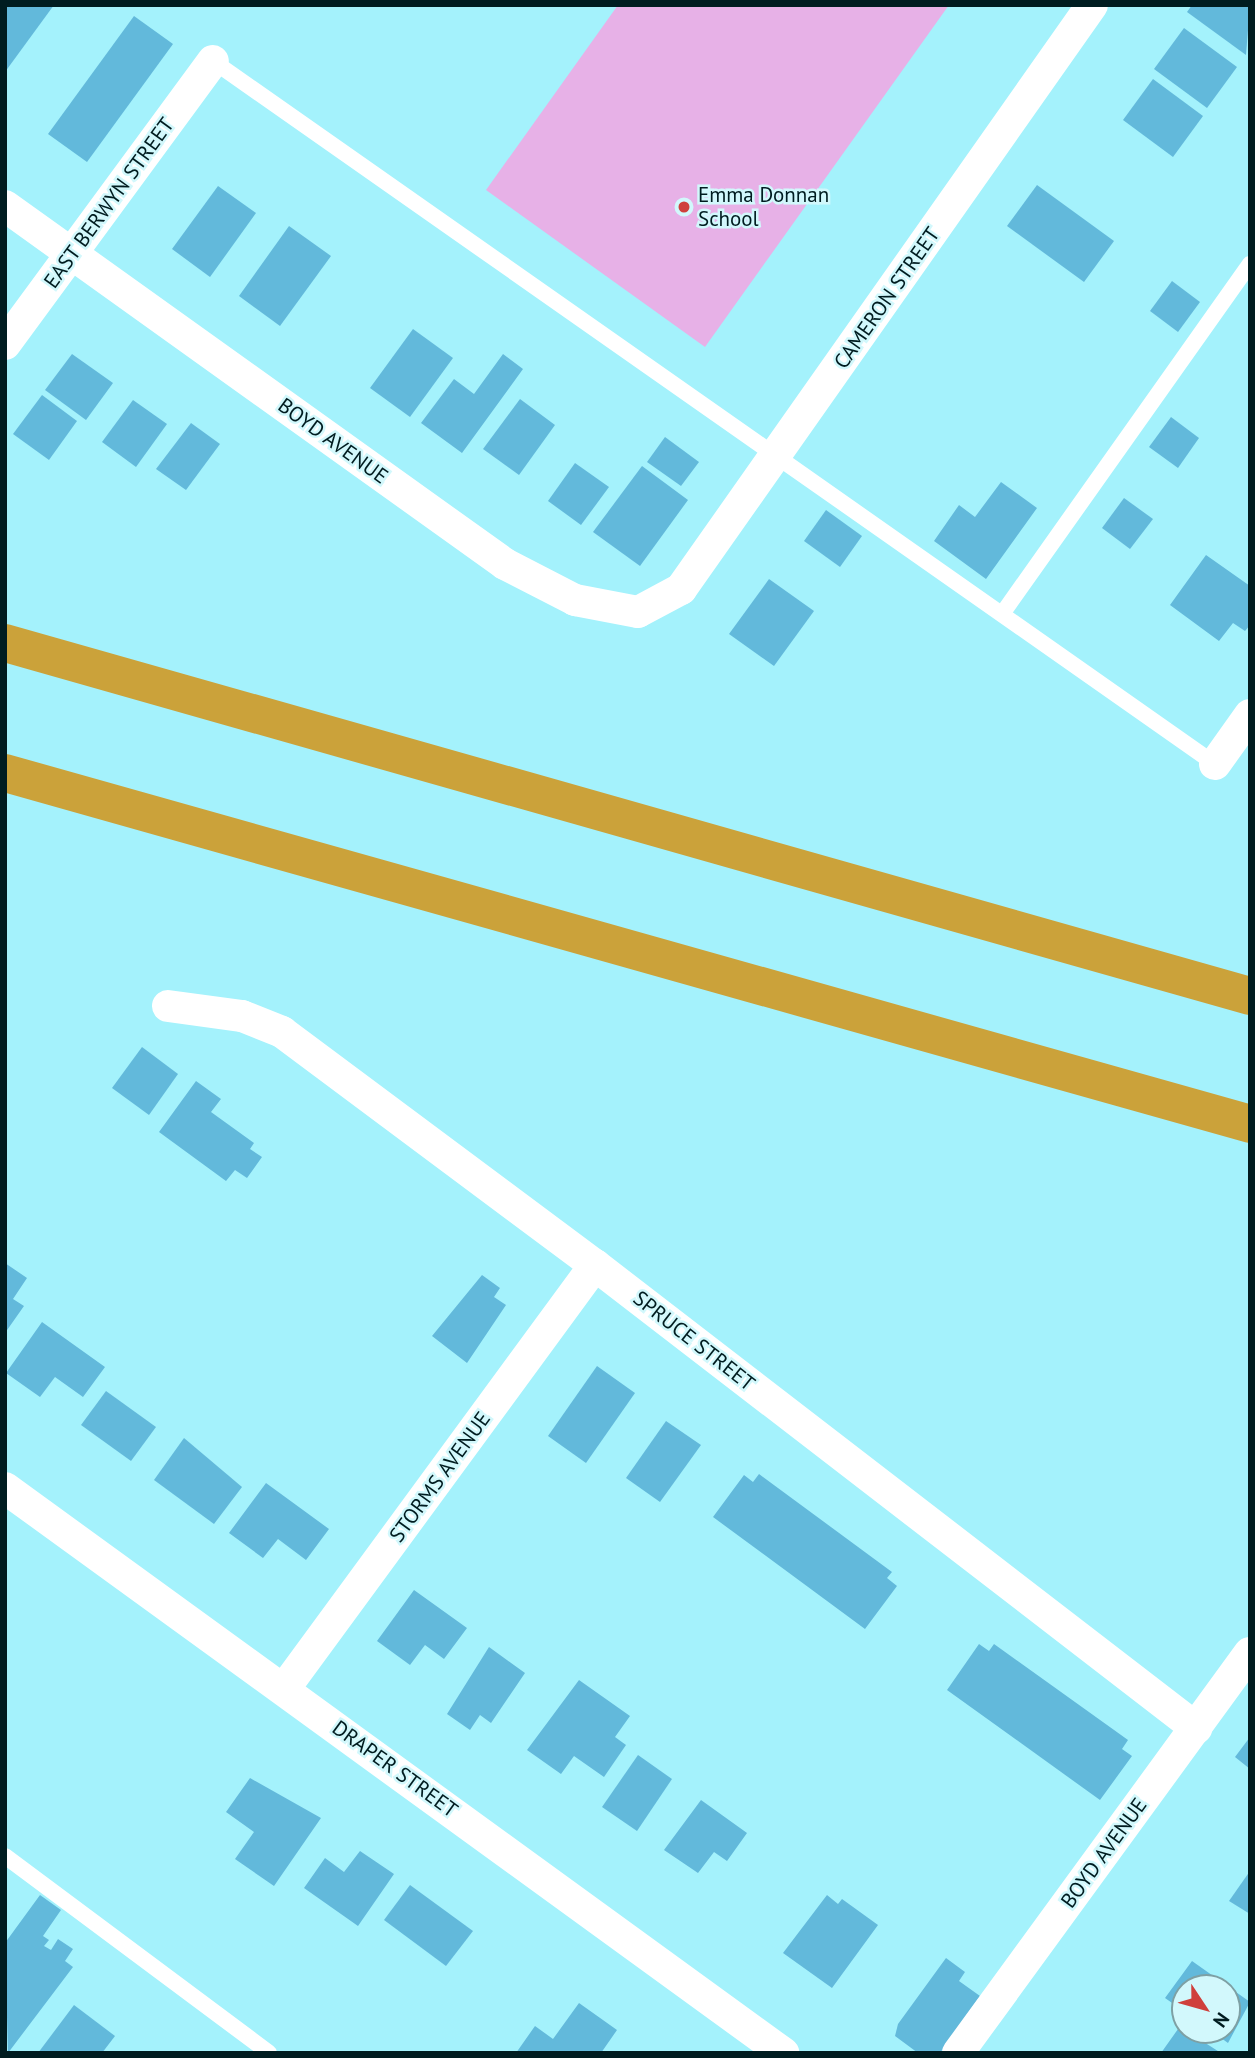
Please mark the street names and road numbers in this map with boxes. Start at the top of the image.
street label: EAST BERWYN STREET [38,112,180,294]
street label: CAMERON STREET [829,222,945,374]
street label: BOYD AVENUE [273,392,393,490]
street label: SPRUCE STREET [628,1286,760,1396]
street label: STORMS AVENUE [384,1407,496,1547]
street label: DRAPER STREET [328,1715,462,1823]
street label: BOYD AVENUE [1055,1793,1153,1913]

